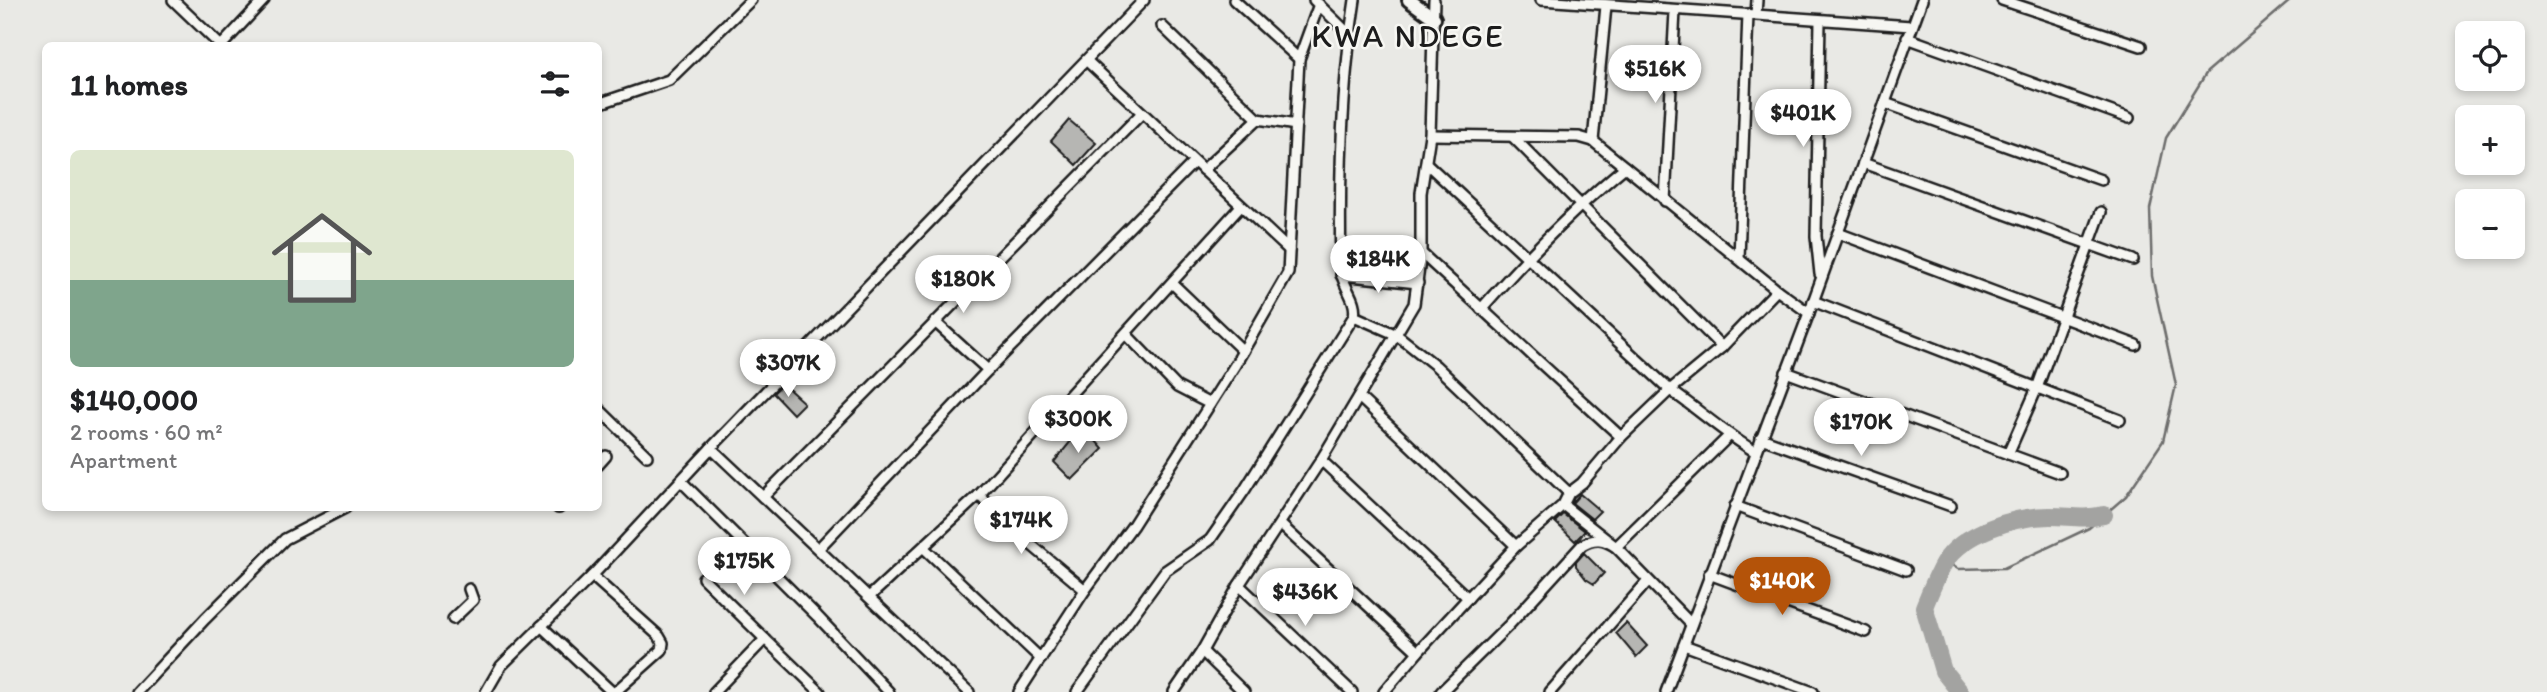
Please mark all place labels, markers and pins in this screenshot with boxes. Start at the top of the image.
pin: $516K [1606,46,1704,105]
pin: $401K [1754,90,1852,149]
pin: $184K [1329,236,1427,295]
pin: $180K [914,256,1012,315]
pin: $307K [739,340,837,399]
pin: $300K [1029,396,1127,455]
pin: $170K [1812,398,1910,458]
pin: $174K [972,496,1070,556]
pin: $175K [695,538,793,597]
pin: $140K [1733,558,1831,617]
pin: $436K [1256,568,1354,628]

